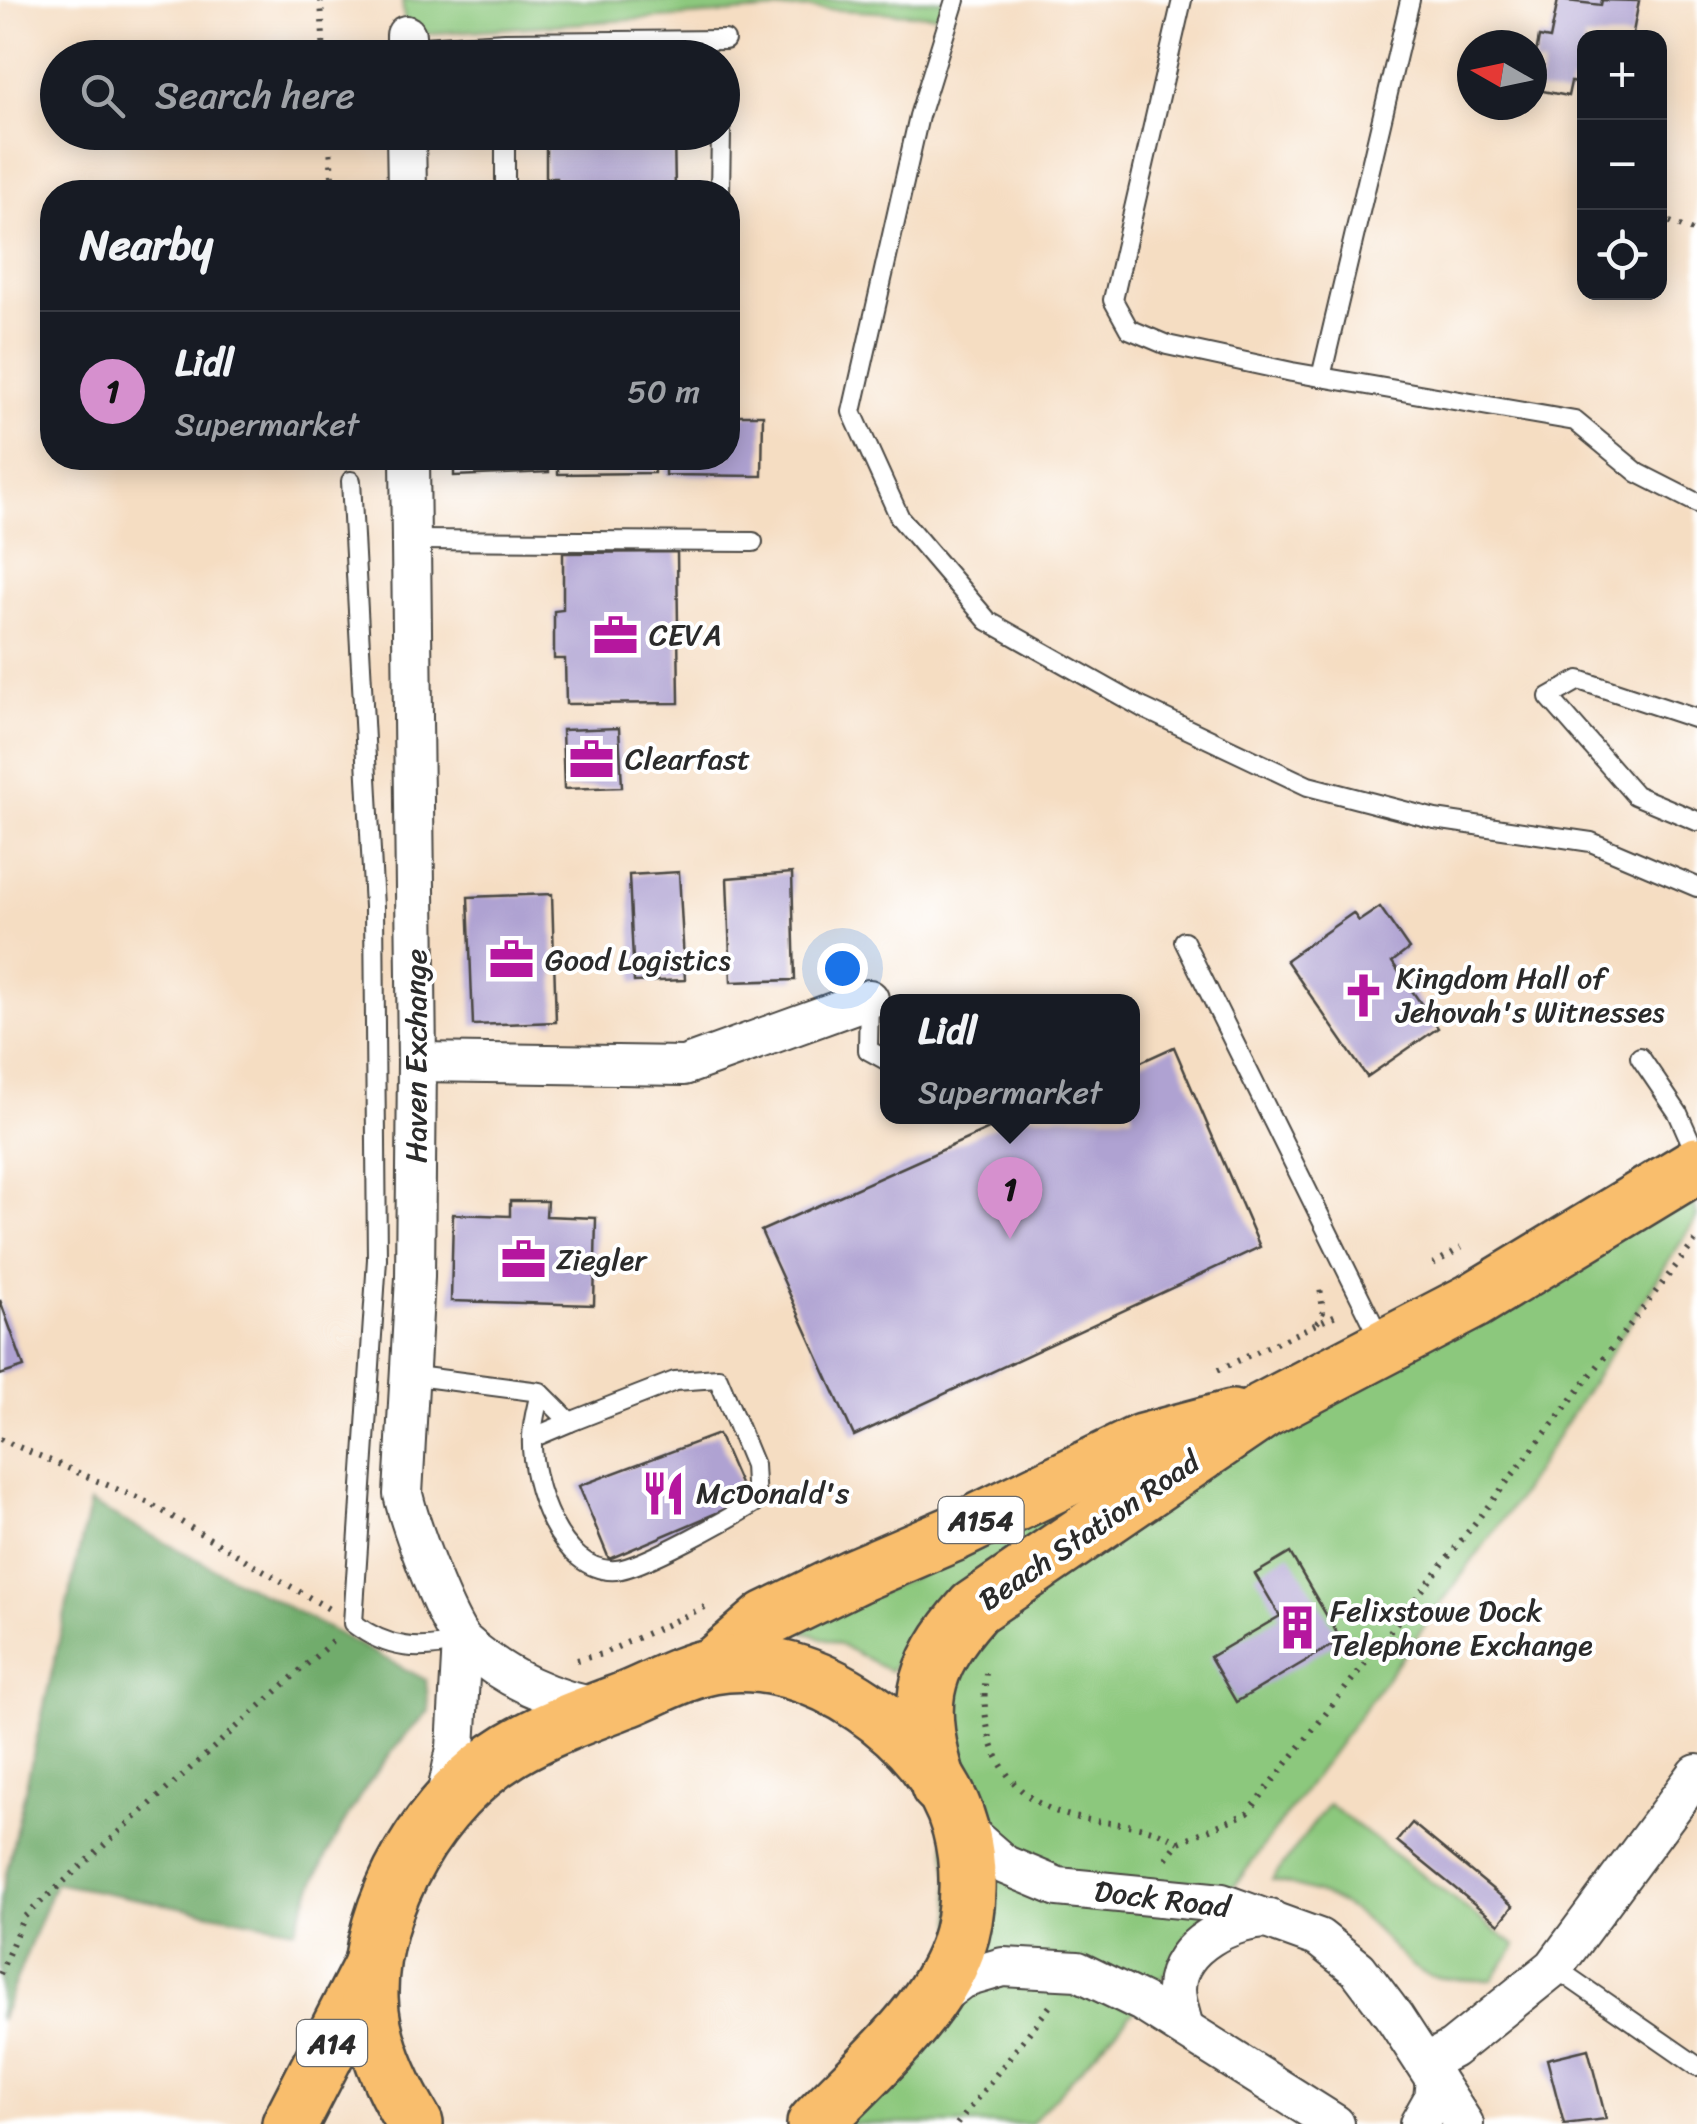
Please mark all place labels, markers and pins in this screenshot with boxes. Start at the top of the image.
place label: CEVA [649,608,722,662]
office icon: CEVA [592,611,640,659]
place label: Clearfast [625,732,750,786]
office icon: Clearfast [568,735,616,783]
place label: Good Logistics [545,933,732,987]
office icon: Good Logistics [488,936,536,984]
place label: Kingdom Hall of Jehovah's Witnesses [1395,951,1665,1039]
church icon: Kingdom Hall of Jehovah's Witnesses [1339,971,1387,1019]
pin: 1 [978,1156,1042,1239]
place label: Ziegler [556,1233,648,1287]
office icon: Ziegler [499,1236,547,1284]
place label: McDonald's [696,1466,849,1520]
restaurant icon: McDonald's [639,1469,687,1517]
place label: Felixstowe Dock Telephone Exchange [1330,1584,1593,1672]
building icon: Felixstowe Dock Telephone Exchange [1273,1604,1321,1652]

